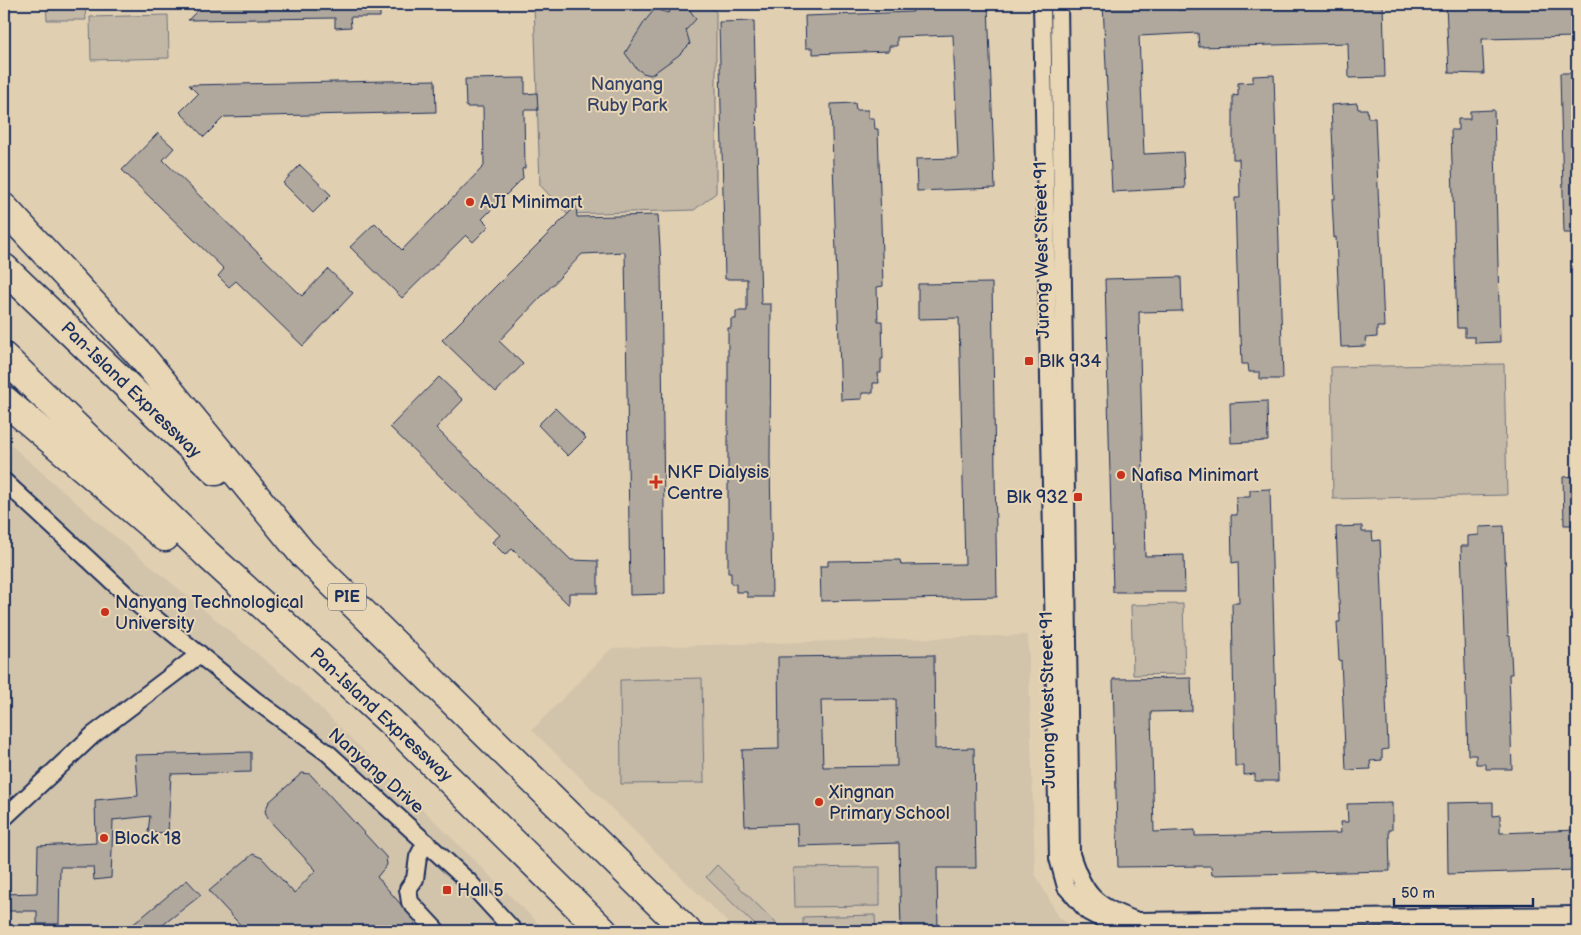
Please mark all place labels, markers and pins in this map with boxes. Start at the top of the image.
place label: AJI Minimart [480,192,583,213]
marker: AJI Minimart [464,196,476,208]
place label: Blk 934 [1039,351,1101,372]
marker: Blk 934 [1023,355,1035,367]
place label: NKF Dialysis Centre [667,462,769,504]
place label: Nafisa Minimart [1131,465,1259,486]
marker: Nafisa Minimart [1115,469,1127,481]
marker: NKF Dialysis Centre [649,475,663,489]
place label: Blk 932 [1006,487,1068,508]
marker: Blk 932 [1072,491,1084,503]
place label: Nanyang Technological University [115,592,304,634]
marker: Nanyang Technological University [99,606,111,618]
place label: Xingnan Primary School [828,782,950,824]
marker: Xingnan Primary School [813,796,825,808]
place label: Block 18 [114,828,181,849]
marker: Block 18 [98,832,110,844]
place label: Hall 5 [457,880,504,901]
marker: Hall 5 [441,884,453,896]

